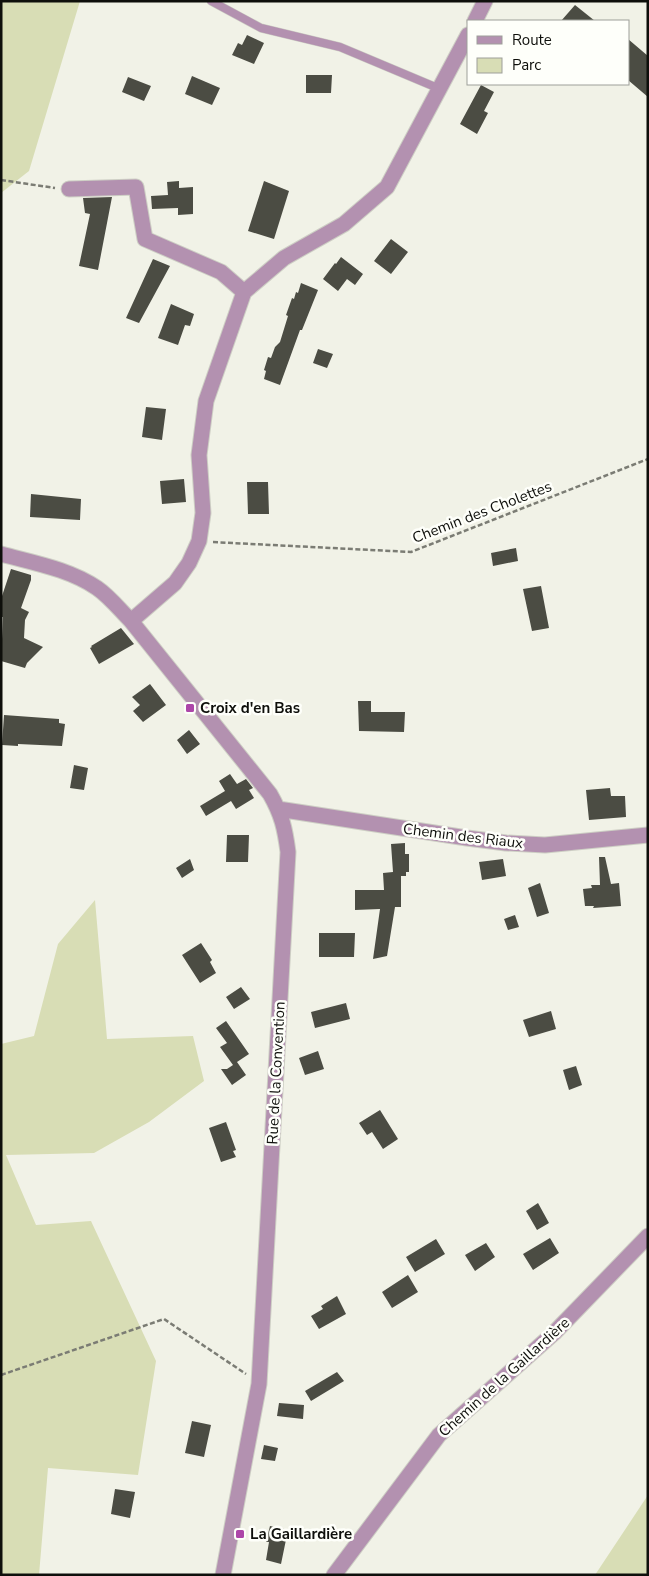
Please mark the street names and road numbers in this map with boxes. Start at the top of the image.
street label: Chemin des Cholettes [409,476,555,548]
street label: Chemin des Riaux [402,819,524,853]
street label: Rue de la Convention [262,1001,290,1145]
street label: Chemin de la Gaillardière [434,1313,574,1441]

